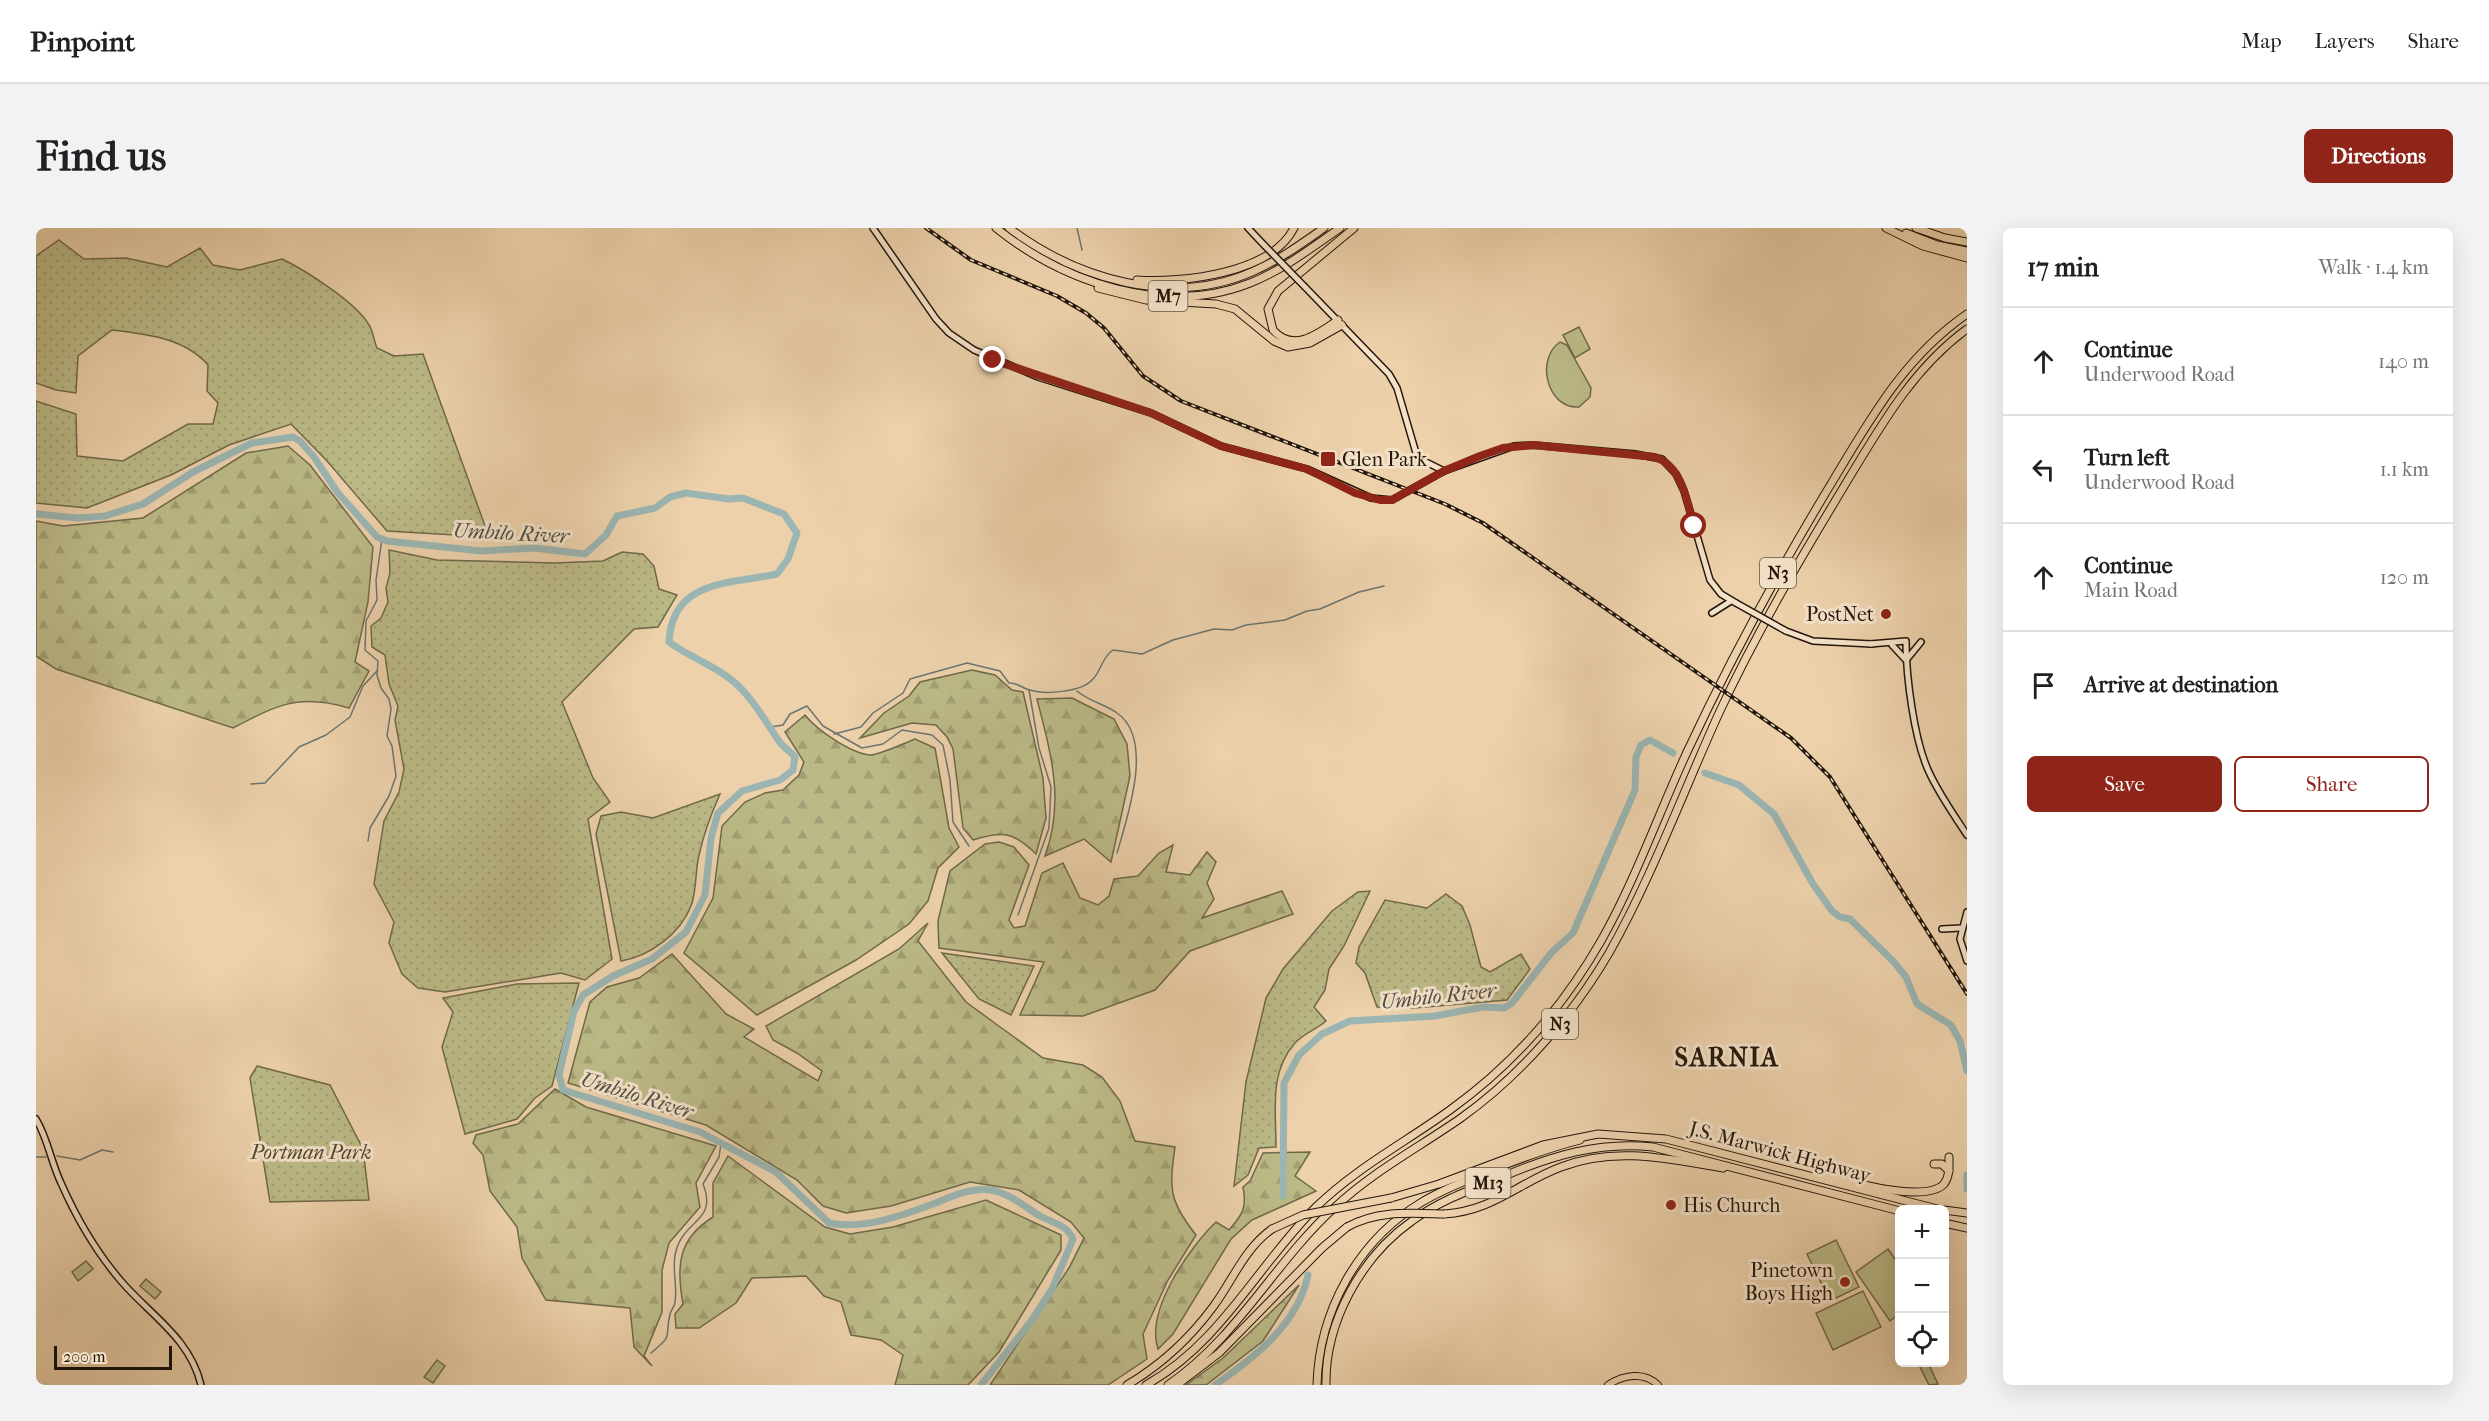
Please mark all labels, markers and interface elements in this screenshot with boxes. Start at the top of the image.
text: Pinpoint [30,25,135,58]
text: Map [2241,29,2282,53]
text: Layers [2315,29,2374,53]
text: Share [2407,29,2459,53]
button: Directions [2304,129,2453,183]
text: Find us [36,132,166,181]
text: 17 min [2027,252,2099,283]
text: Walk · 1.4 km [2319,256,2429,279]
road number: M7 [1148,281,1188,311]
text: Continue [2084,337,2173,363]
icon: ahead [2027,345,2060,378]
route end [979,346,1005,372]
text: 140 m [2378,350,2429,373]
text: Underwood Road [2084,363,2235,386]
text: Turn left [2084,445,2170,471]
place label: Glen Park [1342,448,1428,471]
marker: Glen Park [1319,450,1337,468]
icon: left [2027,453,2060,486]
text: 1.1 km [2380,458,2429,481]
text: Underwood Road [2084,471,2235,494]
route start [1680,512,1706,538]
water label: Umbilo River [452,518,571,548]
text: Continue [2084,553,2173,579]
road number: N3 [1760,558,1796,588]
icon: ahead [2027,561,2060,594]
text: 120 m [2380,566,2429,589]
text: Main Road [2084,579,2178,602]
place label: PostNet [1806,603,1874,626]
marker: PostNet [1879,607,1893,621]
icon: arrive [2027,669,2060,702]
text: Arrive at destination [2084,672,2278,698]
button: Save [2027,756,2222,812]
button: Share [2234,756,2429,812]
water label: Umbilo River [1379,978,1499,1014]
road number: N3 [1542,1009,1578,1039]
district label: SARNIA [1675,1042,1779,1073]
water label: Umbilo River [578,1067,698,1124]
street label: J.S. Marwick Highway [1685,1116,1875,1188]
park label: Portman Park [250,1141,372,1164]
road number: M13 [1466,1168,1510,1198]
place label: His Church [1683,1194,1781,1217]
marker: His Church [1664,1198,1678,1212]
map controls [1895,1205,1949,1367]
button: + [1895,1205,1949,1259]
place label: Pinetown Boys High [1745,1259,1834,1305]
button: − [1895,1259,1949,1313]
marker: Pinetown Boys High [1838,1275,1852,1289]
button: locate [1895,1313,1949,1367]
scale bar [54,1343,172,1370]
text: 200 m [63,1347,106,1366]

